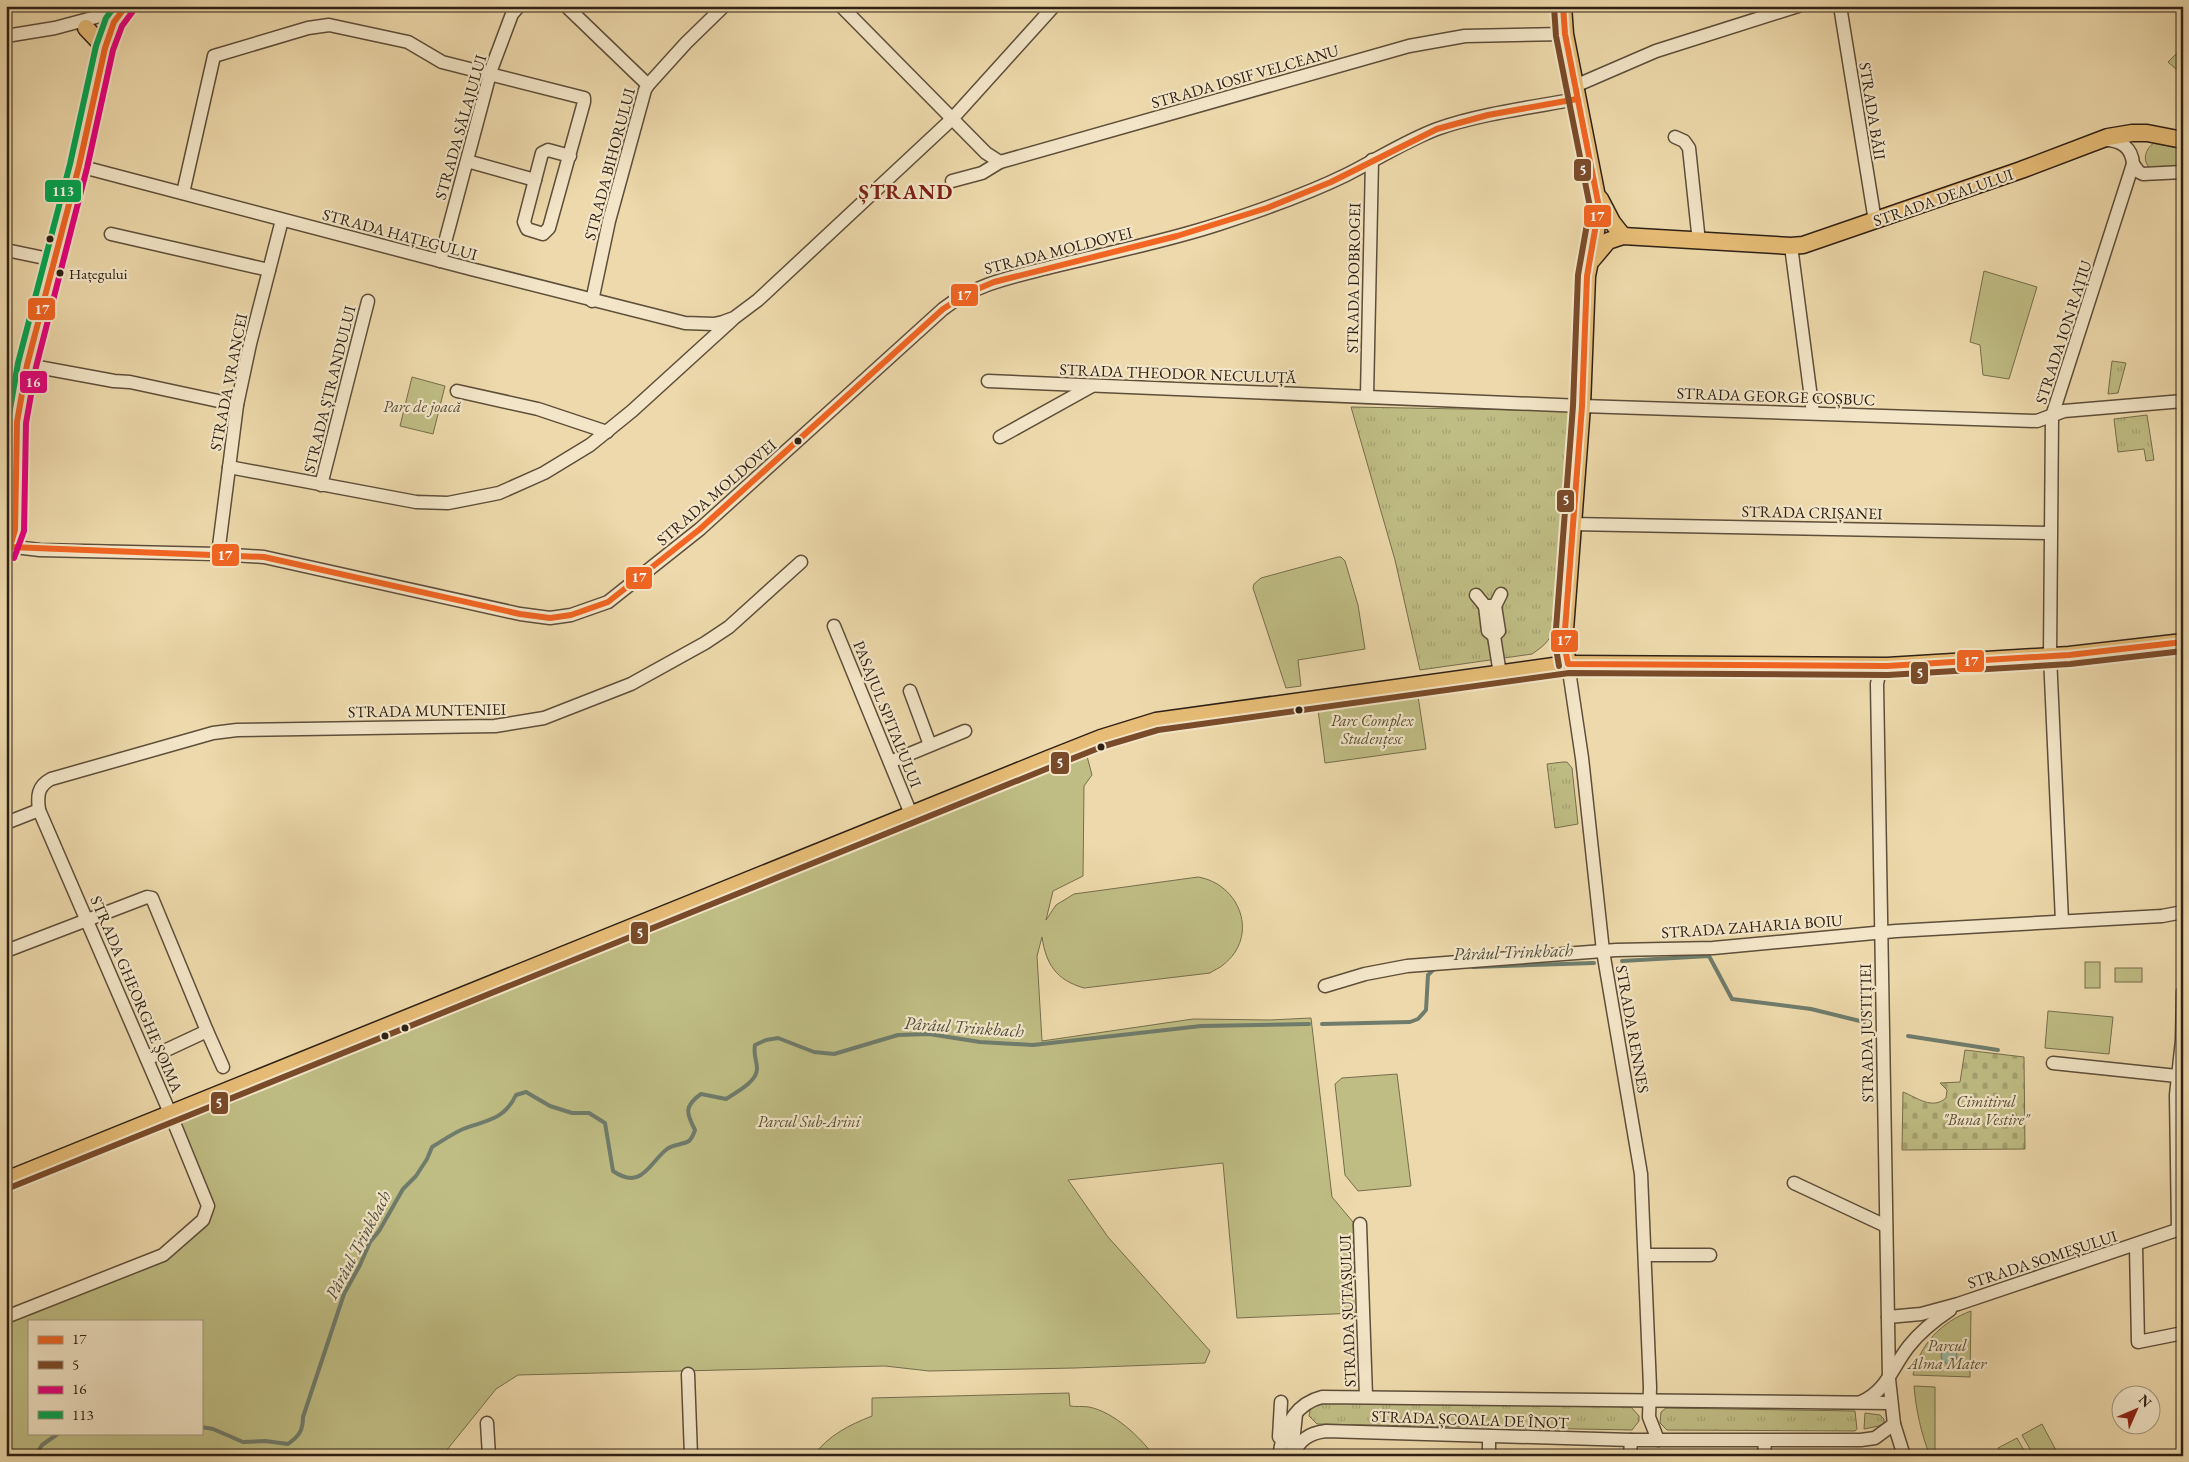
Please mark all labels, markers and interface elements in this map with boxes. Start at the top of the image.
street label: STRADA IOSIF VELCEANU [1149,40,1342,113]
street label: STRADA SĂLAJULUI [430,52,491,202]
street label: STRADA BĂII [1854,61,1891,162]
street label: STRADA BIHORULUI [579,85,640,243]
line badge: 5 [1573,158,1592,182]
text: 5 [1579,161,1587,179]
street label: STRADA DEALULUI [1870,163,2017,231]
district label: ȘTRAND [859,178,953,205]
line badge: 113 [44,179,82,203]
text: 113 [52,182,74,200]
street label: STRADA DOBROGEI [1342,202,1365,353]
street label: STRADA HAȚEGULUI [320,204,480,265]
line badge: 17 [1583,204,1612,228]
text: 17 [1590,207,1605,225]
street label: STRADA MOLDOVEI [982,222,1135,279]
unlabelled marker [45,234,55,244]
street label: STRADA ION RAȚIU [2030,257,2097,407]
place label: Hațegului [69,264,128,283]
marker: Hațegului [55,268,65,278]
line badge: 17 [950,283,979,307]
text: 17 [957,286,972,304]
line badge: 17 [27,297,56,321]
text: 17 [35,300,50,318]
street label: STRADA ȘTRANDULUI [299,303,361,475]
street label: STRADA VRANCEI [205,311,252,453]
street label: STRADA THEODOR NECULUȚĂ [1059,359,1298,388]
line badge: 16 [19,370,48,394]
text: 16 [26,373,41,391]
street label: STRADA GEORGE COȘBUC [1676,383,1876,410]
park label: Parc de joacă [383,396,461,417]
street label: STRADA MOLDOVEI [652,434,781,550]
unlabelled marker [793,436,803,446]
line badge: 5 [1556,489,1575,513]
text: 5 [1562,491,1570,509]
street label: STRADA CRIȘANEI [1741,501,1883,524]
line badge: 17 [211,543,240,567]
text: 17 [218,546,233,564]
line badge: 17 [625,566,653,590]
text: 17 [632,568,647,586]
line badge: 17 [1550,629,1579,653]
text: 17 [1557,631,1572,649]
street label: PASAJUL SPITALULUI [848,638,927,791]
line badge: 17 [1956,649,1985,673]
text: 17 [1964,652,1979,670]
line badge: 5 [1910,661,1929,685]
text: 5 [1916,664,1924,682]
street label: STRADA MUNTENIEI [348,699,507,722]
unlabelled marker [1294,705,1304,715]
park label: Parc Complex Studențesc [1331,710,1414,749]
unlabelled marker [1096,742,1106,752]
line badge: 5 [1050,751,1070,775]
text: 5 [1056,754,1064,772]
street label: STRADA GHEORGHE ȘOIMA [85,893,188,1097]
street label: STRADA ZAHARIA BOIU [1661,910,1844,943]
line badge: 5 [630,921,649,945]
text: 5 [636,924,644,942]
water label: Pârâul Trinkbach [1453,938,1574,965]
street label: STRADA JUSTIȚIEI [1855,963,1878,1102]
street label: STRADA RENNES [1611,964,1654,1095]
water label: Pârâul Trinkbach [903,1011,1025,1042]
unlabelled marker [400,1023,410,1033]
unlabelled marker [380,1031,390,1041]
line badge: 5 [210,1091,229,1115]
park label: Cimitirul "Buna Vestire" [1943,1091,2031,1130]
text: 5 [215,1094,223,1112]
park label: Parcul Sub-Arini [757,1111,862,1132]
water label: Pârâul Trinkbach [319,1186,396,1303]
street label: STRADA SOMEȘULUI [1965,1225,2120,1294]
street label: STRADA ȘUTAȘULUI [1334,1234,1361,1388]
legend [28,1320,202,1434]
text: 17 [72,1329,87,1348]
park label: Parcul Alma Mater [1907,1335,1987,1374]
text: 5 [72,1355,79,1374]
text: 16 [72,1379,86,1398]
north arrow [2112,1384,2162,1434]
text: N [2135,1390,2156,1412]
text: 113 [72,1405,94,1424]
street label: STRADA ȘCOALA DE ÎNOT [1371,1406,1569,1433]

